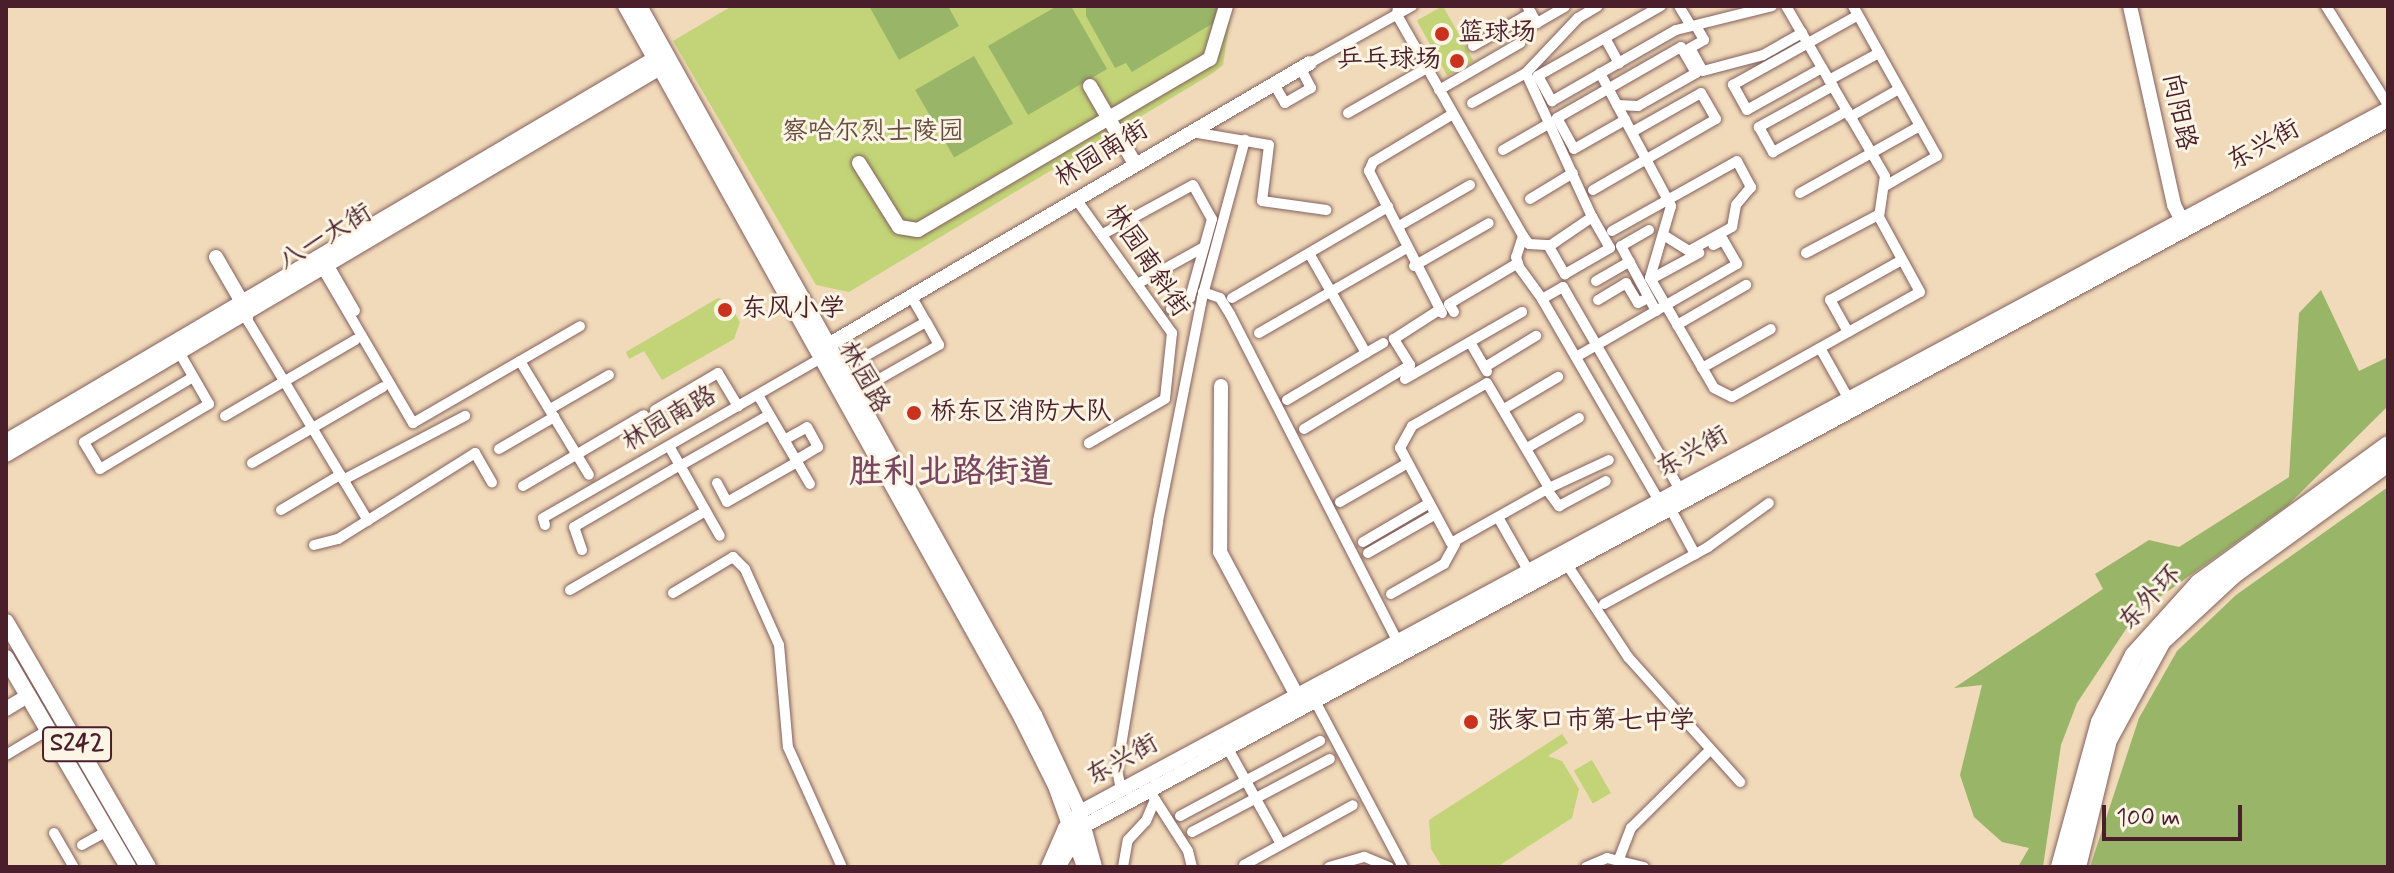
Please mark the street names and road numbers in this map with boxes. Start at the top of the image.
street label: 向阳路 [2155,71,2201,153]
street label: 东兴街 [2222,114,2306,178]
street label: 林园南街 [1049,115,1155,195]
street label: 八一大街 [273,198,379,278]
street label: 林园南斜街 [1097,198,1195,324]
street label: 林园路 [830,336,896,420]
street label: 林园南路 [617,380,723,460]
street label: 东兴街 [1651,420,1735,486]
street label: 东外环 [2113,560,2189,638]
road number: S242 [41,724,113,764]
street label: 东兴街 [1081,728,1165,794]

